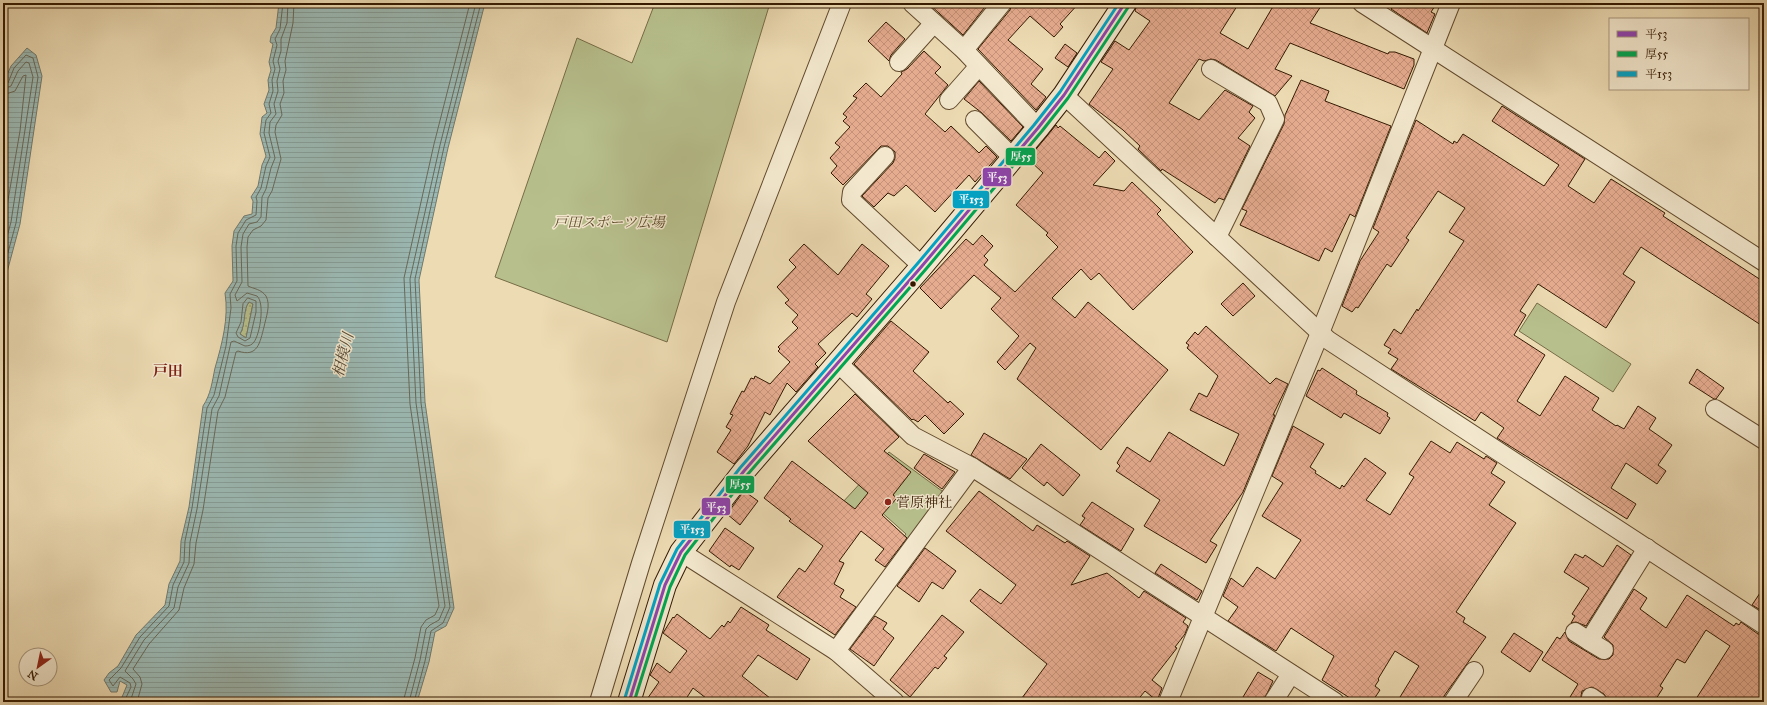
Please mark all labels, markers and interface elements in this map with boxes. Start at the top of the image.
legend [1609,18,1749,90]
text: 平53 [1645,27,1668,41]
text: 厚55 [1645,47,1669,61]
text: 平153 [1645,67,1672,81]
line badge: 厚55 [1005,147,1036,166]
text: 厚55 [1010,150,1032,163]
line badge: 平53 [982,167,1012,187]
text: 平53 [987,171,1007,185]
line badge: 平153 [952,190,990,209]
text: 平153 [959,193,983,207]
park label: 戸田スポーツ広場 [553,214,667,231]
unlabelled marker [908,279,918,289]
water label: 相模川 [329,329,358,379]
district label: 戸田 [153,362,183,380]
line badge: 厚55 [725,475,755,494]
text: 厚55 [729,478,751,491]
place label: 菅原神社 [896,494,952,511]
line badge: 平53 [701,497,731,516]
marker: 菅原神社 [883,497,893,507]
text: 平53 [706,501,726,515]
line badge: 平153 [673,520,711,539]
text: 平153 [680,523,704,537]
north arrow [18,647,58,687]
text: N [25,667,40,683]

